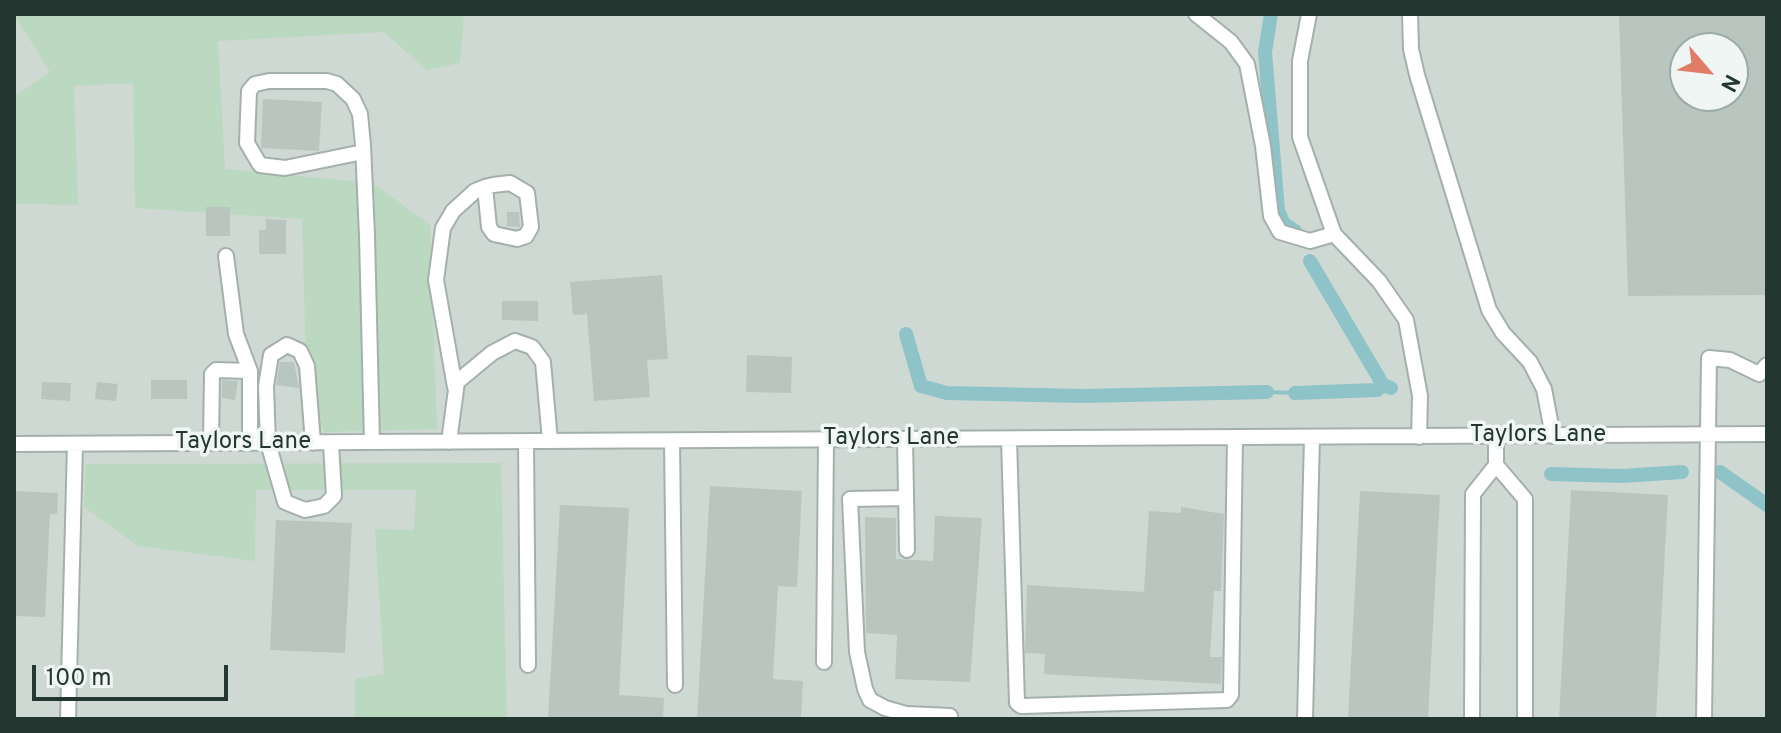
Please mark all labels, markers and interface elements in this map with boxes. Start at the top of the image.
north arrow [1669,32,1749,112]
text: N [1713,69,1744,96]
street label: Taylors Lane [1470,422,1606,450]
street label: Taylors Lane [823,425,959,453]
street label: Taylors Lane [175,429,311,457]
scale bar [36,649,232,699]
text: 100 m [46,664,112,694]

